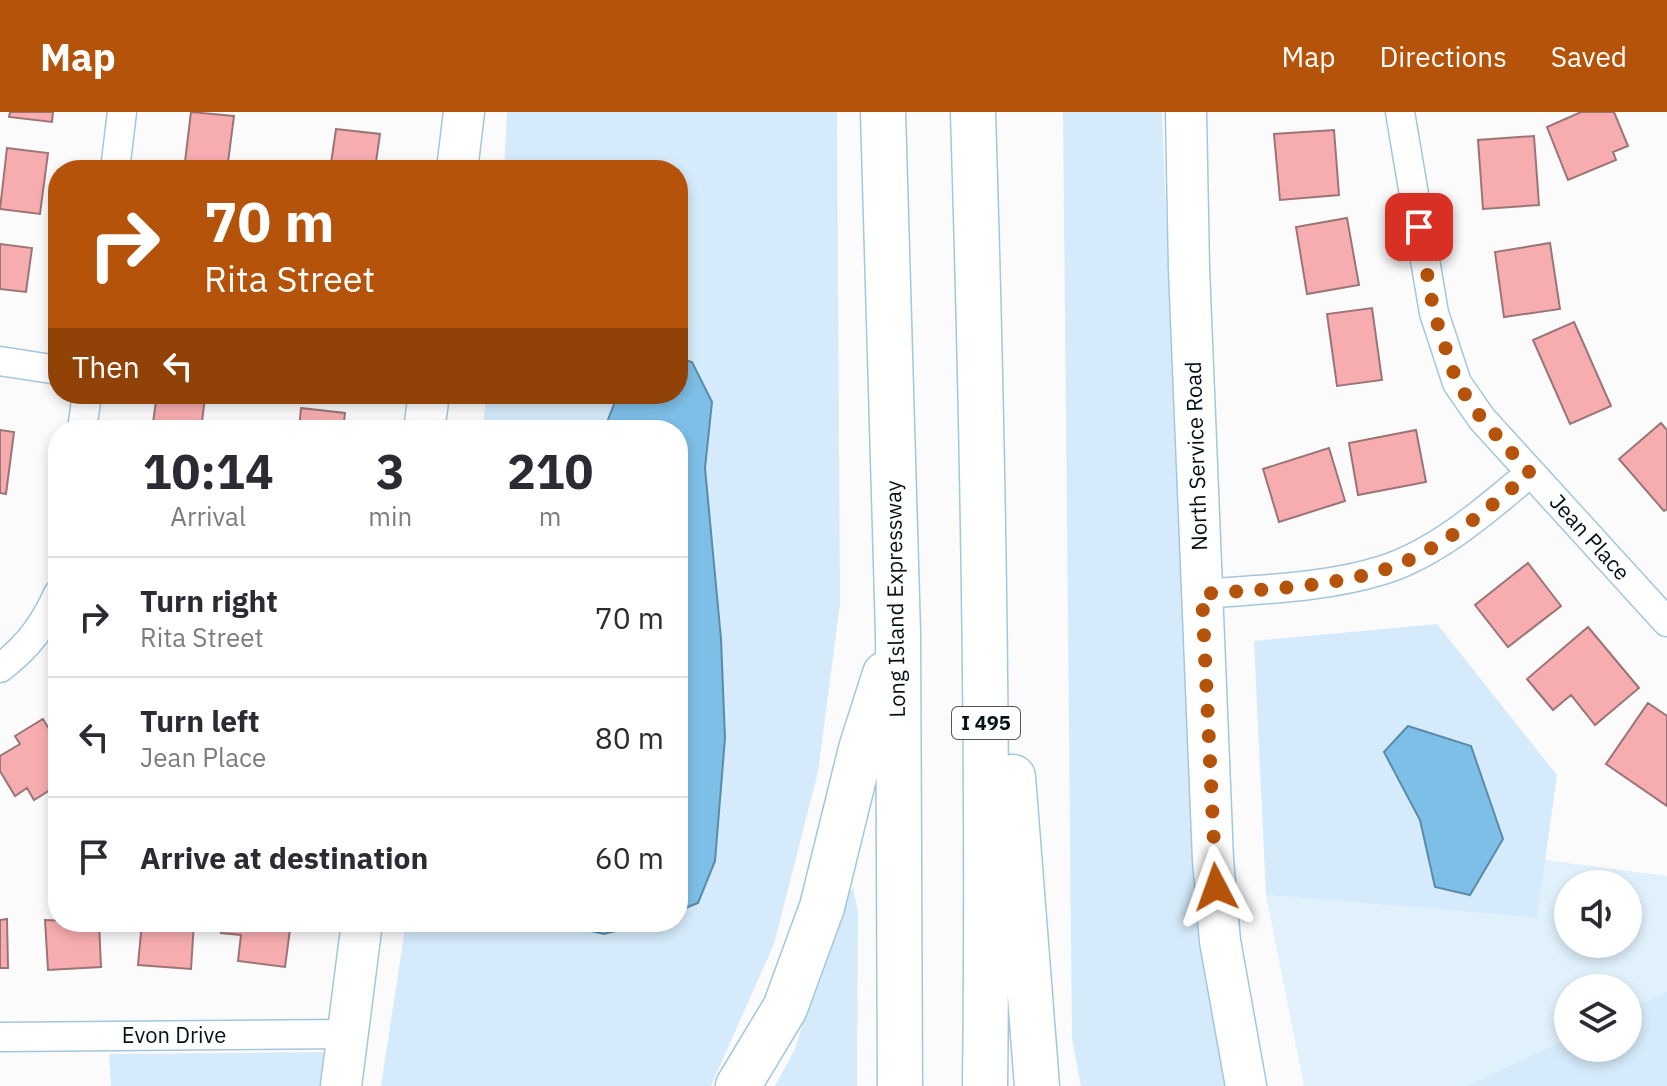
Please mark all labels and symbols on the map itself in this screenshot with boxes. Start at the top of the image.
pin [1385,193,1453,261]
street label: North Service Road [1178,361,1213,551]
street label: Long Island Expressway [878,480,911,718]
street label: Jean Place [1544,487,1637,586]
road number: I 495 [952,707,1020,739]
position arrow [1174,845,1258,929]
street label: Evon Drive [122,1020,226,1049]

